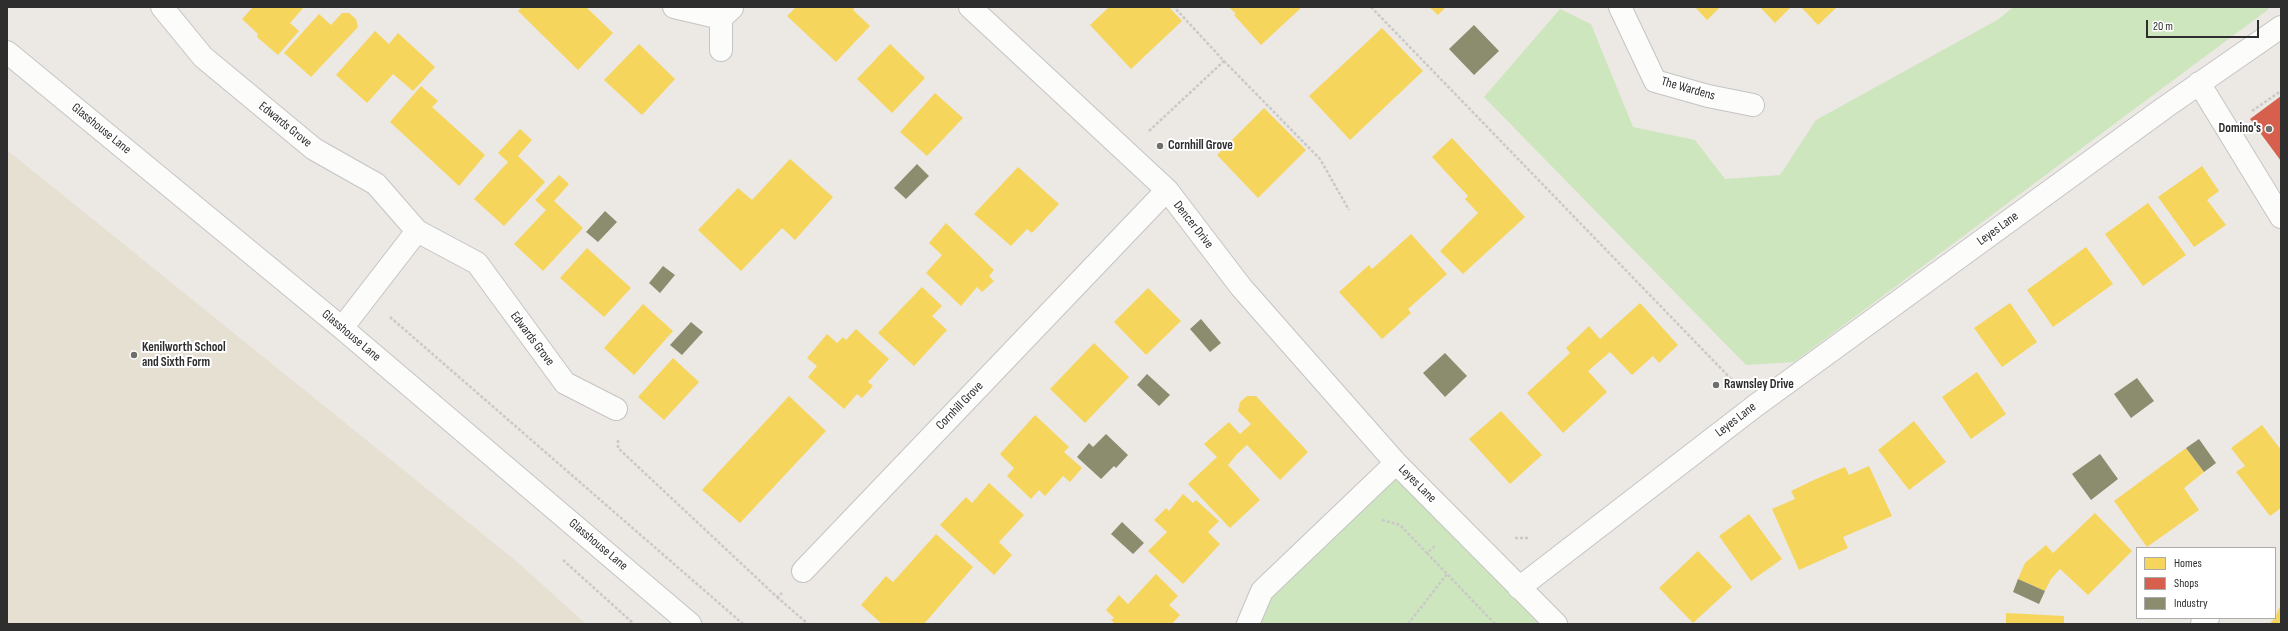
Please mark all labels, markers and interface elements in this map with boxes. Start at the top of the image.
scale bar [2148,12,2261,38]
text: 20 m [2153,19,2173,34]
street label: The Wardens [1659,74,1717,104]
street label: Edwards Grove [255,99,315,151]
street label: Glasshouse Lane [68,100,134,158]
place label: Domino's [2219,121,2261,137]
marker: Domino's [2264,124,2274,134]
place label: Cornhill Grove [1168,138,1233,154]
marker: Cornhill Grove [1155,141,1165,151]
street label: Dencer Drive [1170,198,1216,252]
street label: Leyes Lane [1974,209,2022,249]
street label: Glasshouse Lane [318,307,384,365]
street label: Edwards Grove [507,309,557,369]
place label: Kenilworth School and Sixth Form [142,340,226,371]
marker: Kenilworth School and Sixth Form [129,350,139,360]
place label: Rawnsley Drive [1724,377,1794,393]
street label: Cornhill Grove [933,379,987,433]
marker: Rawnsley Drive [1711,380,1721,390]
street label: Leyes Lane [1713,399,1759,441]
street label: Leyes Lane [1395,462,1439,506]
street label: Glasshouse Lane [565,516,631,574]
legend [2136,547,2276,619]
text: Homes [2174,556,2202,571]
text: Shops [2174,576,2199,591]
text: Industry [2174,596,2208,611]

